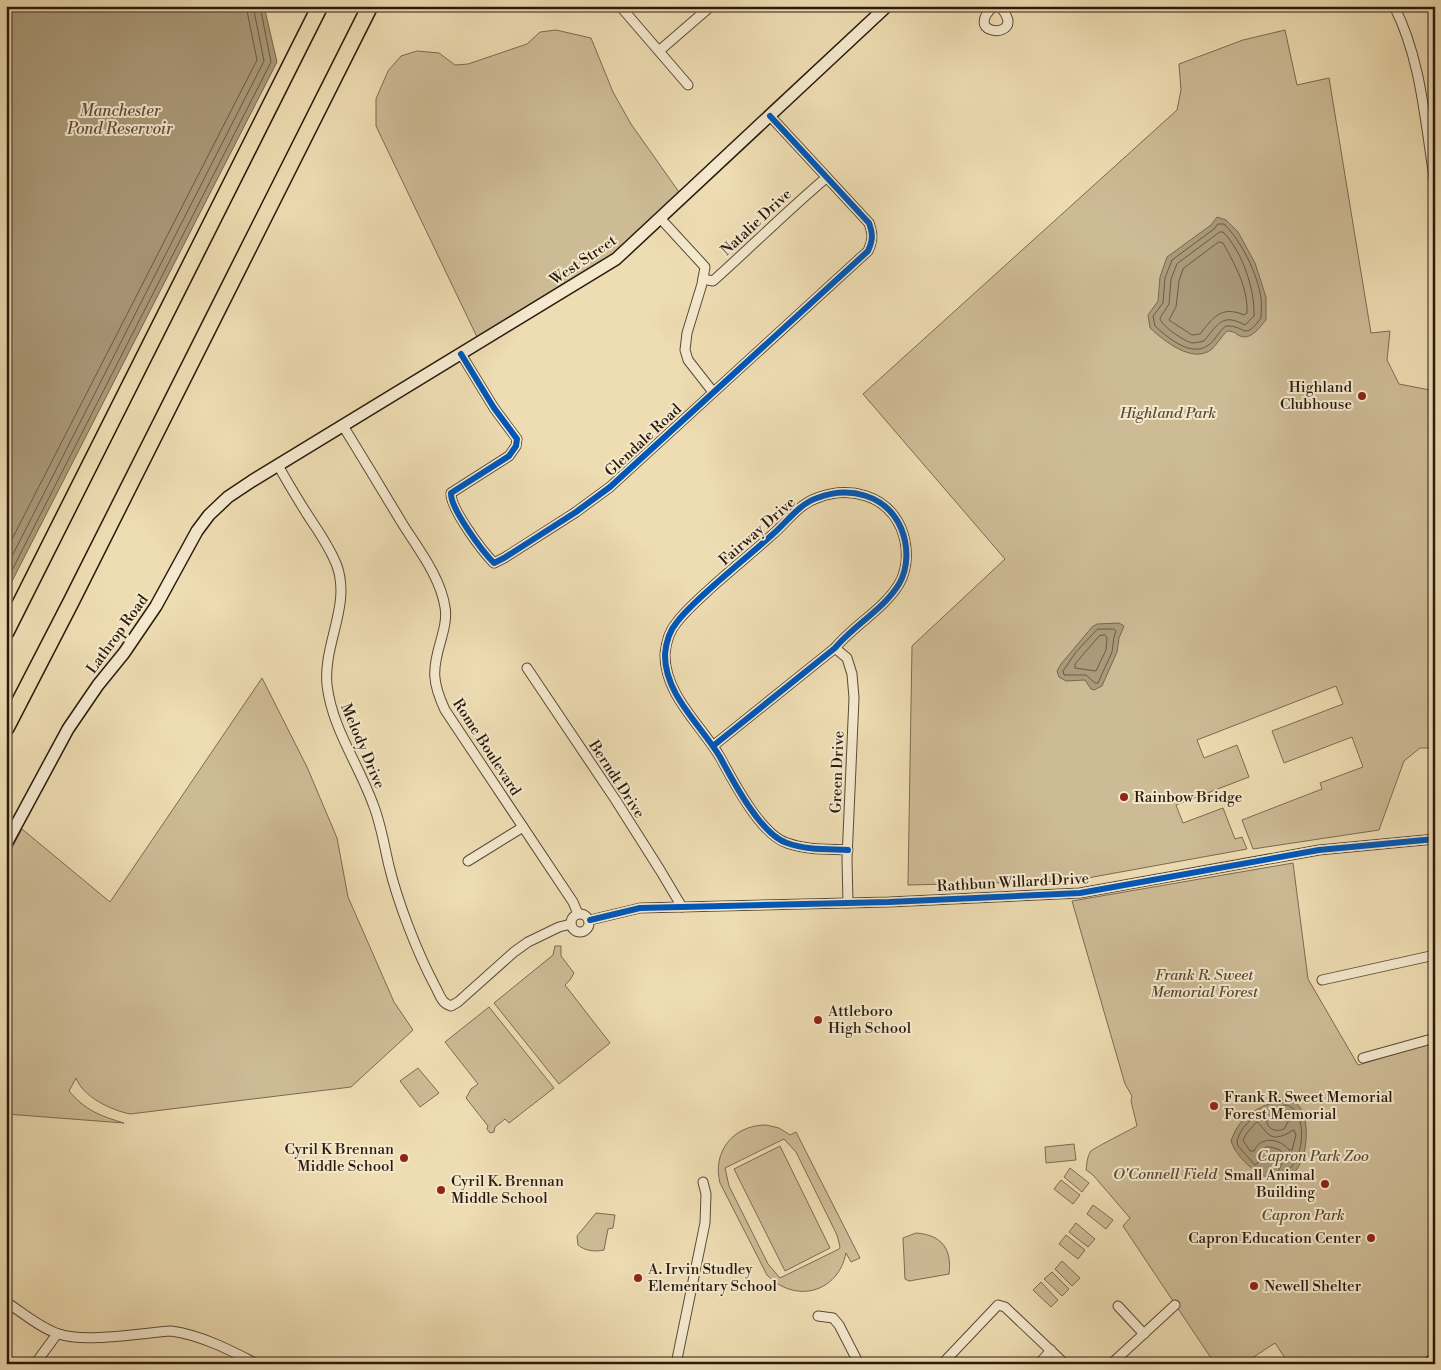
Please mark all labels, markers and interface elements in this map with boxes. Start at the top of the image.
water label: Manchester Pond Reservoir [66,101,174,139]
street label: Natalie Drive [717,185,796,260]
street label: West Street [546,231,621,290]
place label: Highland Clubhouse [1280,378,1352,414]
marker: Highland Clubhouse [1356,390,1368,402]
street label: Glendale Road [601,400,686,481]
park label: Highland Park [1119,404,1216,423]
street label: Fairway Drive [715,493,799,570]
street label: Lathrop Road [82,591,153,678]
street label: Rome Boulevard [448,695,525,800]
street label: Melody Drive [336,701,389,792]
street label: Green Drive [827,730,848,814]
street label: Berndt Drive [584,736,649,822]
place label: Rainbow Bridge [1134,788,1242,807]
marker: Rainbow Bridge [1118,791,1130,803]
street label: Rathbun Willard Drive [936,869,1090,896]
park label: Frank R. Sweet Memorial Forest [1150,966,1259,1002]
place label: Attleboro High School [827,1002,912,1038]
marker: Attleboro High School [812,1014,824,1026]
place label: Frank R. Sweet Memorial Forest Memorial [1224,1088,1393,1124]
marker: Frank R. Sweet Memorial Forest Memorial [1208,1100,1220,1112]
place label: Cyril K Brennan Middle School [285,1140,395,1176]
park label: Capron Park Zoo [1257,1147,1369,1166]
marker: Cyril K Brennan Middle School [398,1152,410,1164]
park label: O'Connell Field [1113,1165,1218,1184]
place label: Small Animal Building [1224,1166,1316,1202]
place label: Cyril K. Brennan Middle School [451,1172,564,1208]
marker: Small Animal Building [1319,1178,1331,1190]
marker: Cyril K. Brennan Middle School [435,1184,447,1196]
park label: Capron Park [1261,1206,1345,1225]
place label: Capron Education Center [1188,1229,1362,1248]
marker: Capron Education Center [1365,1232,1377,1244]
place label: A. Irvin Studley Elementary School [647,1260,777,1296]
marker: A. Irvin Studley Elementary School [632,1272,644,1284]
place label: Newell Shelter [1264,1277,1362,1296]
marker: Newell Shelter [1248,1280,1260,1292]

